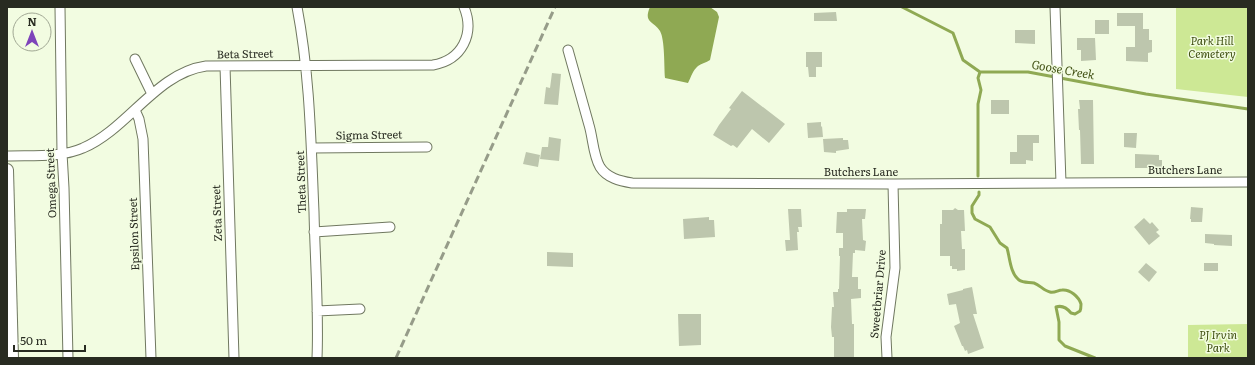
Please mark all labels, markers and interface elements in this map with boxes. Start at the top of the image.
north arrow [12,12,52,52]
text: N [27,13,37,29]
park label: Park Hill Cemetery [1188,32,1236,61]
street label: Beta Street [216,44,274,61]
water label: Goose Creek [1030,55,1097,83]
street label: Sigma Street [336,125,403,143]
street label: Omega Street [41,147,59,218]
street label: Theta Street [291,150,309,214]
street label: Butchers Lane [1148,161,1223,177]
street label: Butchers Lane [824,163,899,179]
street label: Zeta Street [207,184,225,242]
street label: Epsilon Street [124,197,142,271]
street label: Sweetbriar Drive [865,249,889,339]
park label: PJ Irvin Park [1199,326,1238,355]
scale bar [14,327,85,353]
text: 50 m [20,331,47,349]

